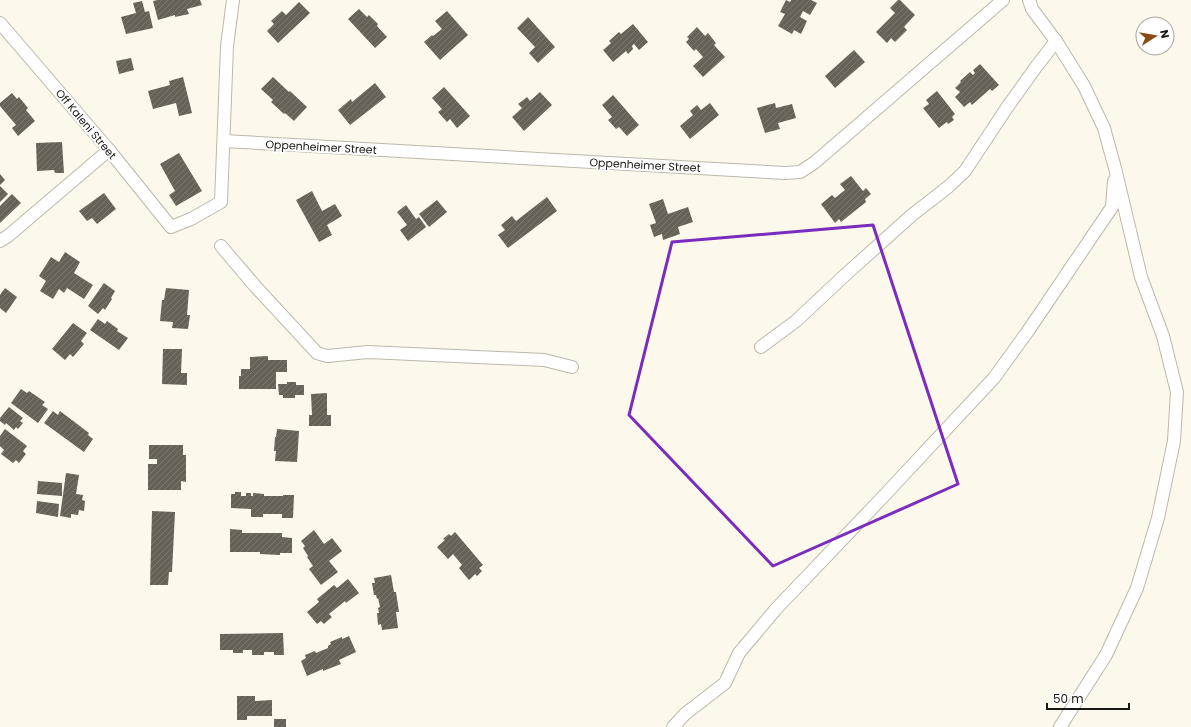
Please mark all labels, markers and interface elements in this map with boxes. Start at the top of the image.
north arrow [1135,16,1175,56]
text: N [1156,28,1173,40]
street label: Off Kaleni Street [52,85,120,163]
street label: Oppenheimer Street [265,136,377,158]
street label: Oppenheimer Street [589,154,701,176]
scale bar [1047,685,1129,711]
text: 50 m [1053,690,1084,707]

